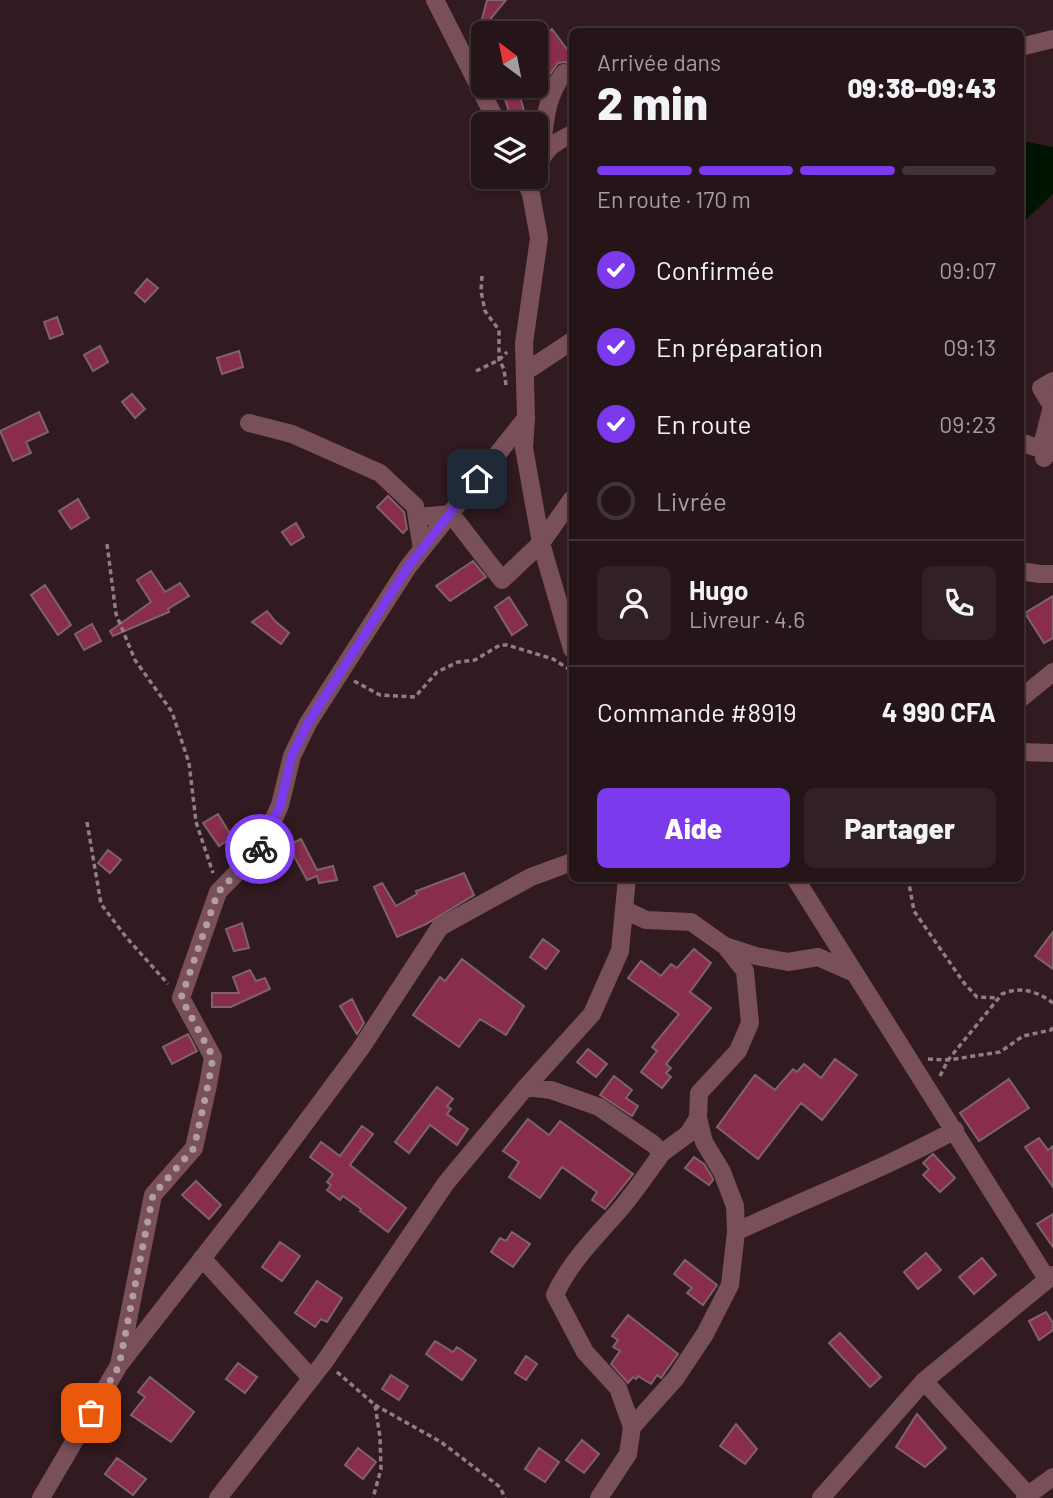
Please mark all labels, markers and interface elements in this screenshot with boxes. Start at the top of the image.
north arrow [471,21,548,98]
map controls [471,21,548,189]
text: Arrivée dans [597,48,721,76]
text: 09:38–09:43 [848,72,996,103]
text: 2 min [597,74,708,129]
button: layers [471,112,548,189]
text: En route · 170 m [597,185,751,213]
icon: check [597,251,635,289]
text: Confirmée [656,254,774,285]
text: 09:07 [939,256,996,284]
icon: check [597,328,635,366]
text: En préparation [656,331,823,362]
text: 09:13 [943,333,996,361]
icon: check [597,405,635,443]
text: En route [656,408,751,439]
text: 09:23 [939,410,996,438]
pin [447,449,507,509]
icon: home [458,460,496,498]
text: Livrée [656,485,727,516]
button: person [597,566,671,640]
button: phone [922,566,996,640]
text: Hugo [689,574,748,605]
text: Livreur · 4.6 [689,605,805,633]
text: Commande #8919 [597,696,797,727]
text: 4 990 CFA [882,696,996,727]
button: Aide [597,788,790,868]
button: Partager [804,788,996,868]
courier [225,814,295,884]
icon: bike [241,830,279,868]
pin [61,1383,121,1443]
icon: bag [72,1394,110,1432]

